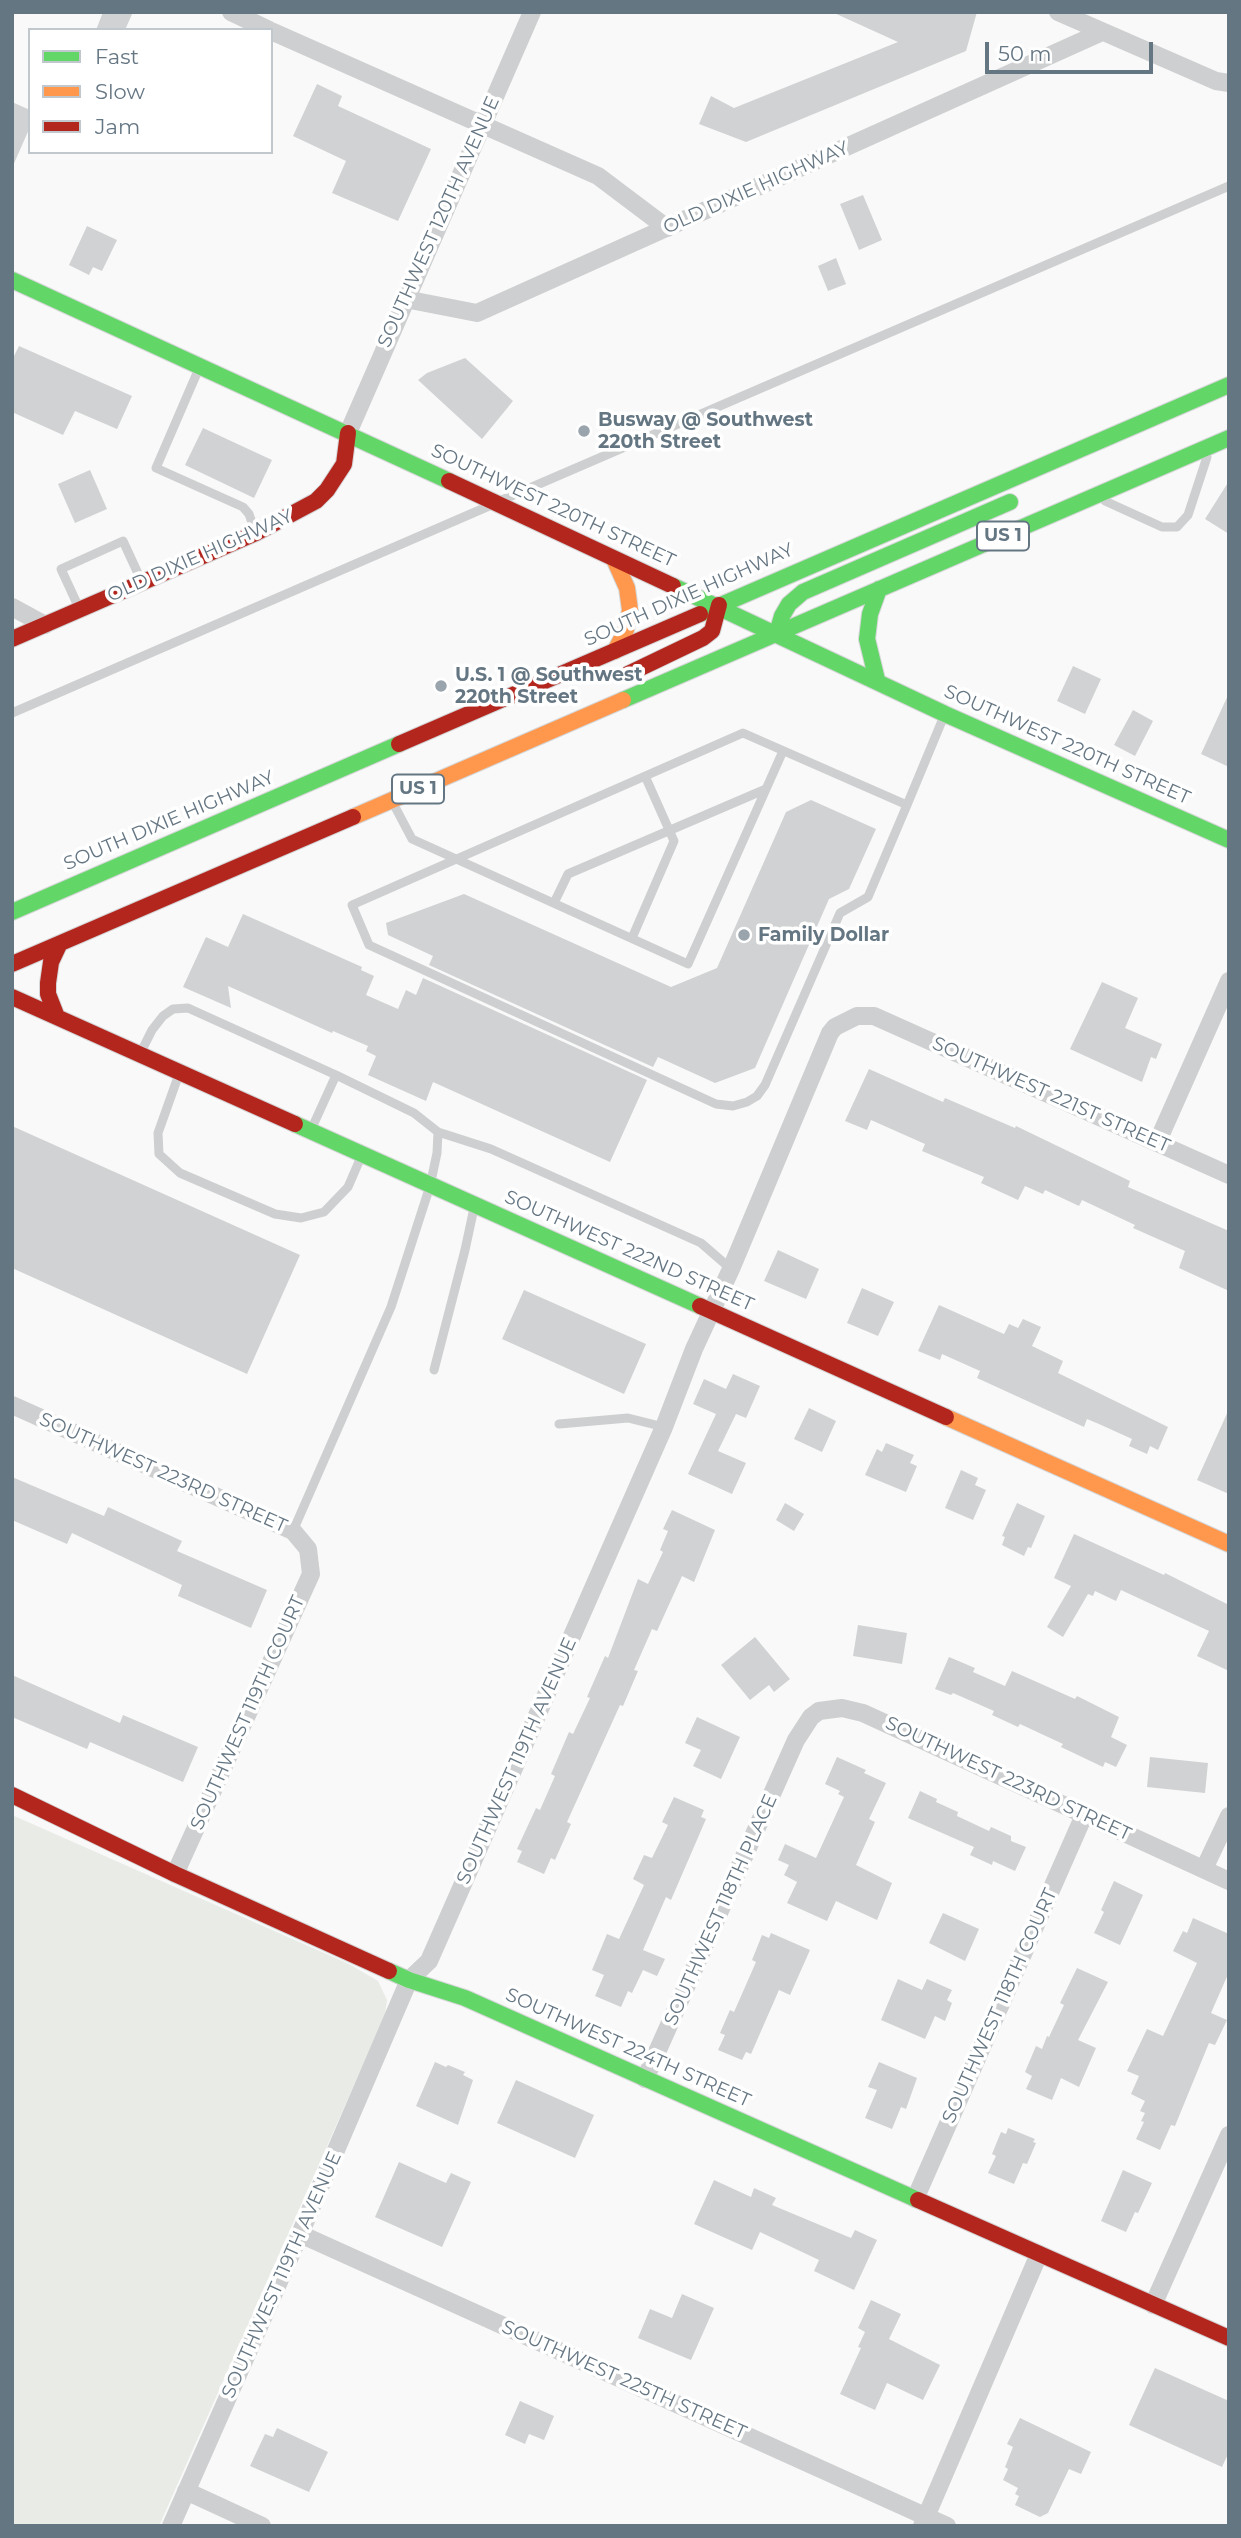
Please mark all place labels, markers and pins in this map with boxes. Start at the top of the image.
place label: Busway @ Southwest 220th Street [598,409,813,453]
marker: Busway @ Southwest 220th Street [576,423,592,439]
place label: U.S. 1 @ Southwest 220th Street [455,664,642,708]
marker: U.S. 1 @ Southwest 220th Street [433,678,449,694]
place label: Family Dollar [758,924,889,946]
marker: Family Dollar [736,927,752,943]

